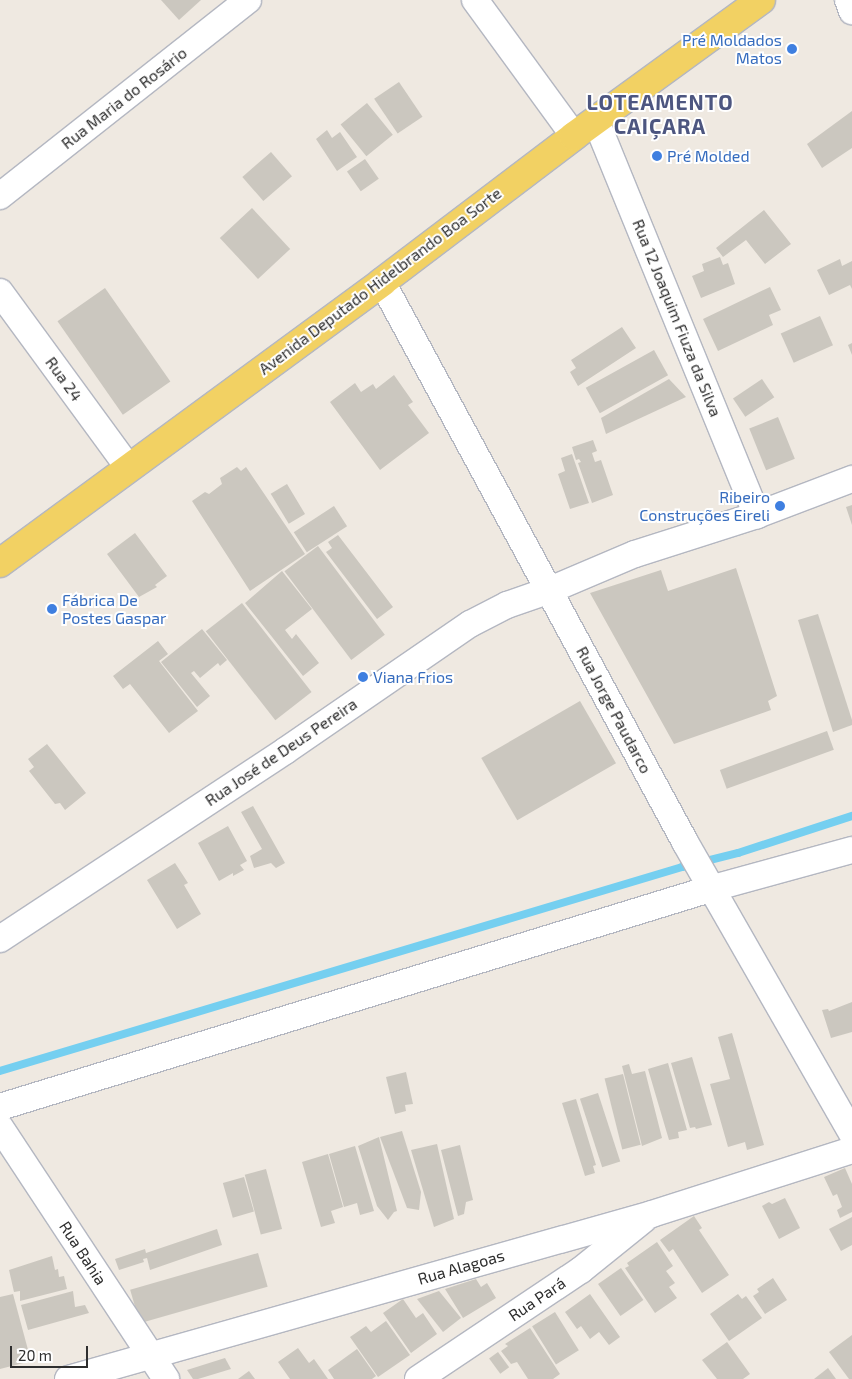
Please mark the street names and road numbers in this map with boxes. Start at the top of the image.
street label: Rua Maria do Rosário [57,43,191,153]
street label: Avenida Deputado Hidelbrando Boa Sorte [255,183,505,379]
street label: Rua 12 Joaquim Fiuza da Silva [628,216,726,420]
street label: Rua 24 [41,353,87,405]
street label: Rua Jorge Paudarco [572,643,656,777]
street label: Rua José de Deus Pereira [201,694,361,810]
street label: Rua Bahia [55,1218,111,1288]
street label: Rua Alagoas [415,1245,507,1289]
street label: Rua Pará [505,1273,569,1325]

